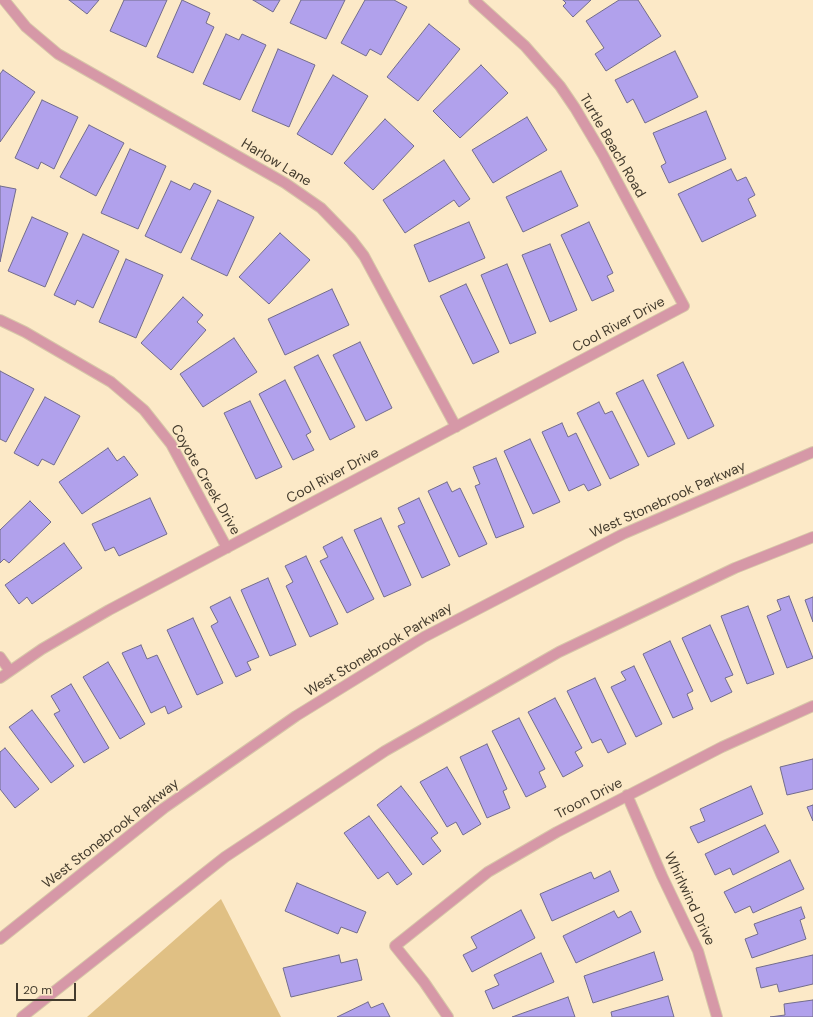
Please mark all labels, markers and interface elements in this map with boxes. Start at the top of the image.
street label: Turtle Beach Road [575,91,649,201]
street label: Harlow Lane [238,135,314,191]
street label: Cool River Drive [570,294,668,356]
street label: Coyote Creek Drive [167,422,243,538]
street label: Cool River Drive [284,445,382,507]
street label: West Stonebrook Parkway [588,458,748,542]
street label: West Stonebrook Parkway [302,599,456,701]
street label: West Stonebrook Parkway [39,775,183,893]
street label: Troon Drive [552,775,626,823]
street label: Whirlwind Drive [660,850,718,948]
scale bar [18,975,78,1001]
text: 20 m [23,982,52,998]

